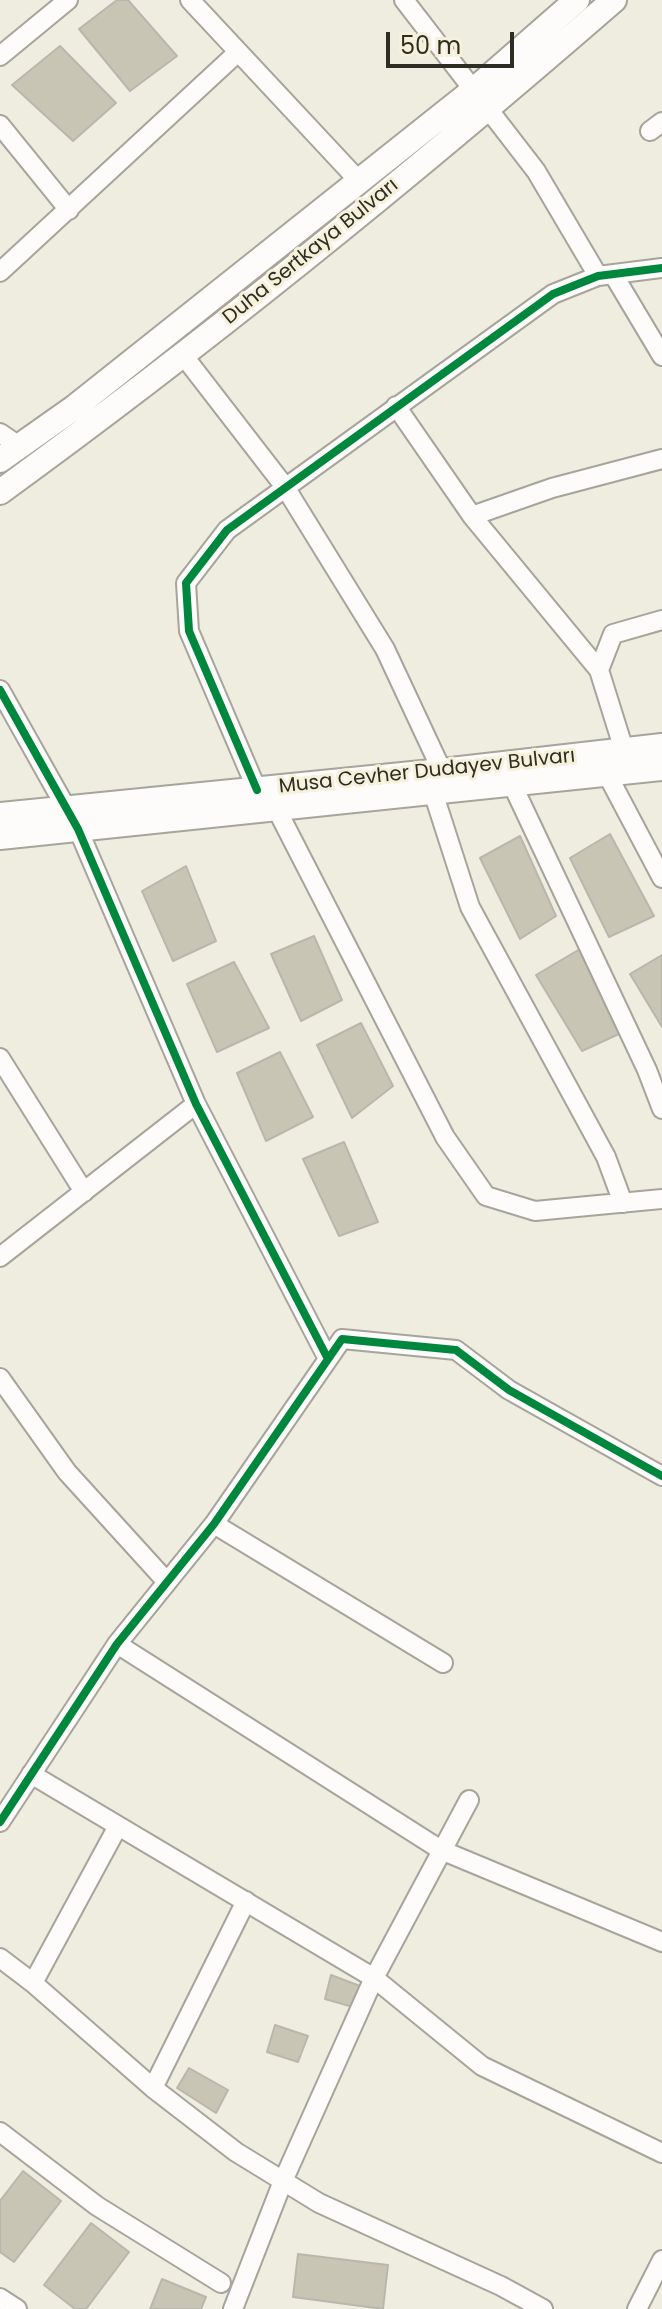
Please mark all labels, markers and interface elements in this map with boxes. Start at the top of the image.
scale bar [390,16,518,66]
text: 50 m [400,29,461,62]
street label: Duha Sertkaya Bulvarı [219,174,403,330]
street label: Musa Cevher Dudayev Bulvarı [278,745,576,799]

